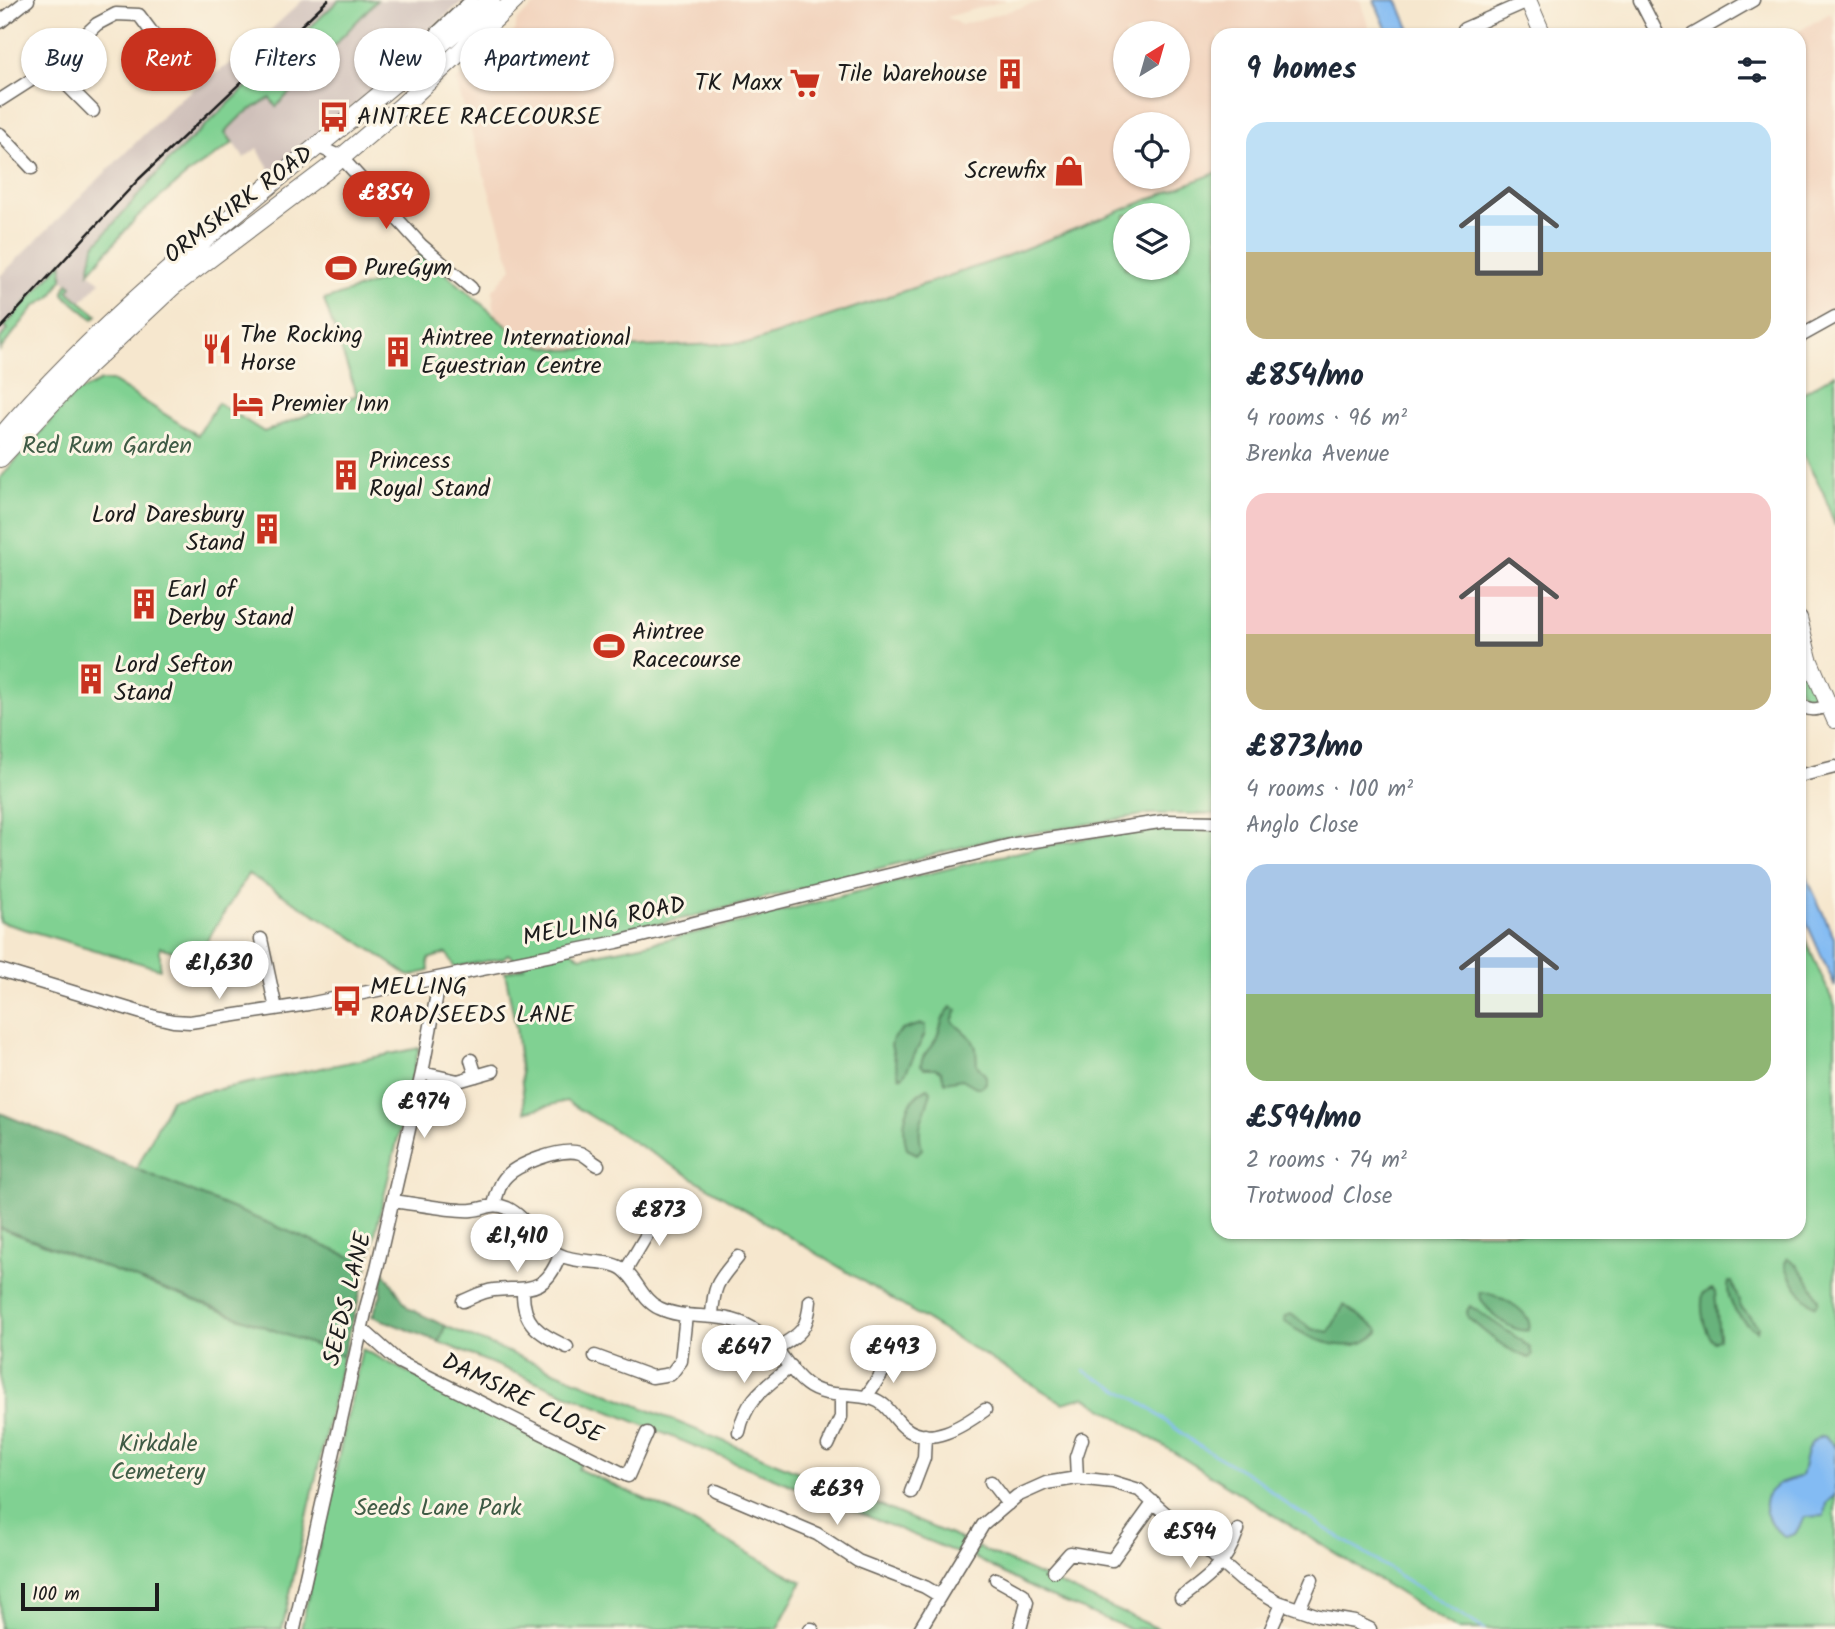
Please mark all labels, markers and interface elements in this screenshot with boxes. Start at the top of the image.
north arrow [1113,21,1190,98]
map controls [1113,21,1190,280]
chip: Buy [21,28,107,91]
chip: Rent [121,28,216,91]
chip: Filters [230,28,340,91]
chip: New [354,28,446,91]
chip: Apartment [460,28,614,91]
text: 9 homes [1246,46,1357,94]
icon: filters [1733,51,1771,89]
place label: Tile Warehouse [837,55,987,94]
building icon: Tile Warehouse [993,57,1027,91]
place label: TK Maxx [695,64,783,103]
supermarket icon: TK Maxx [788,66,822,100]
place label: AINTREE RACECOURSE [357,98,602,137]
bus stop icon: AINTREE RACECOURSE [317,100,351,134]
button: locate [1113,112,1190,189]
street label: ORMSKIRK ROAD [156,136,322,274]
place label: Screwfix [965,152,1047,191]
shop icon: Screwfix [1052,154,1086,188]
icon: home [1446,168,1572,294]
pin: £854 [345,172,427,231]
text: £854 [359,176,413,212]
button: layers [1113,203,1190,280]
place label: PureGym [364,249,452,288]
sports icon: PureGym [324,251,358,285]
place label: The Rocking Horse [240,316,363,383]
place label: Aintree International Equestrian Centre [421,319,631,386]
restaurant icon: The Rocking Horse [200,332,234,366]
building icon: Aintree International Equestrian Centre [381,335,415,369]
text: £854/mo [1246,353,1364,401]
place label: Premier Inn [271,385,389,424]
hotel icon: Premier Inn [231,387,265,421]
text: 4 rooms · 96 m² [1246,401,1407,437]
park label: Red Rum Garden [22,427,192,466]
text: Brenka Avenue [1246,437,1389,473]
place label: Princess Royal Stand [369,442,491,509]
building icon: Princess Royal Stand [329,458,363,492]
place label: Lord Daresbury Stand [91,496,245,563]
building icon: Lord Daresbury Stand [250,512,284,546]
icon: home [1446,539,1572,665]
place label: Earl of Derby Stand [167,571,294,638]
building icon: Earl of Derby Stand [127,587,161,621]
place label: Aintree Racecourse [632,613,741,680]
sports icon: Aintree Racecourse [592,629,626,663]
place label: Lord Sefton Stand [114,646,233,713]
building icon: Lord Sefton Stand [74,662,108,696]
text: £873/mo [1246,724,1363,772]
text: 4 rooms · 100 m² [1246,772,1413,808]
text: Anglo Close [1246,808,1358,844]
street label: MELLING ROAD [519,886,689,958]
icon: home [1446,910,1572,1036]
pin: £1,630 [162,942,276,1001]
text: £1,630 [186,946,252,982]
place label: MELLING ROAD/SEEDS LANE [370,968,575,1035]
bus stop icon: MELLING ROAD/SEEDS LANE [330,984,364,1018]
pin: £974 [383,1080,465,1140]
text: £974 [398,1085,450,1121]
text: £594/mo [1246,1095,1361,1143]
text: 2 rooms · 74 m² [1246,1143,1407,1179]
text: Trotwood Close [1246,1179,1392,1215]
pin: £873 [618,1188,700,1248]
text: £873 [632,1193,686,1229]
pin: £1,410 [460,1214,574,1274]
text: £1,410 [486,1219,548,1255]
street label: SEEDS LANE [313,1227,384,1370]
pin: £647 [703,1326,785,1385]
pin: £493 [852,1326,934,1385]
text: £647 [718,1330,770,1366]
text: £493 [866,1330,920,1366]
street label: DAMSIRE CLOSE [434,1343,610,1455]
park label: Kirkdale Cemetery [111,1425,206,1492]
pin: £639 [796,1468,878,1527]
text: £639 [810,1472,864,1508]
park label: Seeds Lane Park [354,1489,522,1528]
pin: £594 [1149,1510,1231,1570]
text: £594 [1164,1515,1216,1551]
scale bar [21,1580,159,1612]
text: 100 m [32,1580,80,1610]

